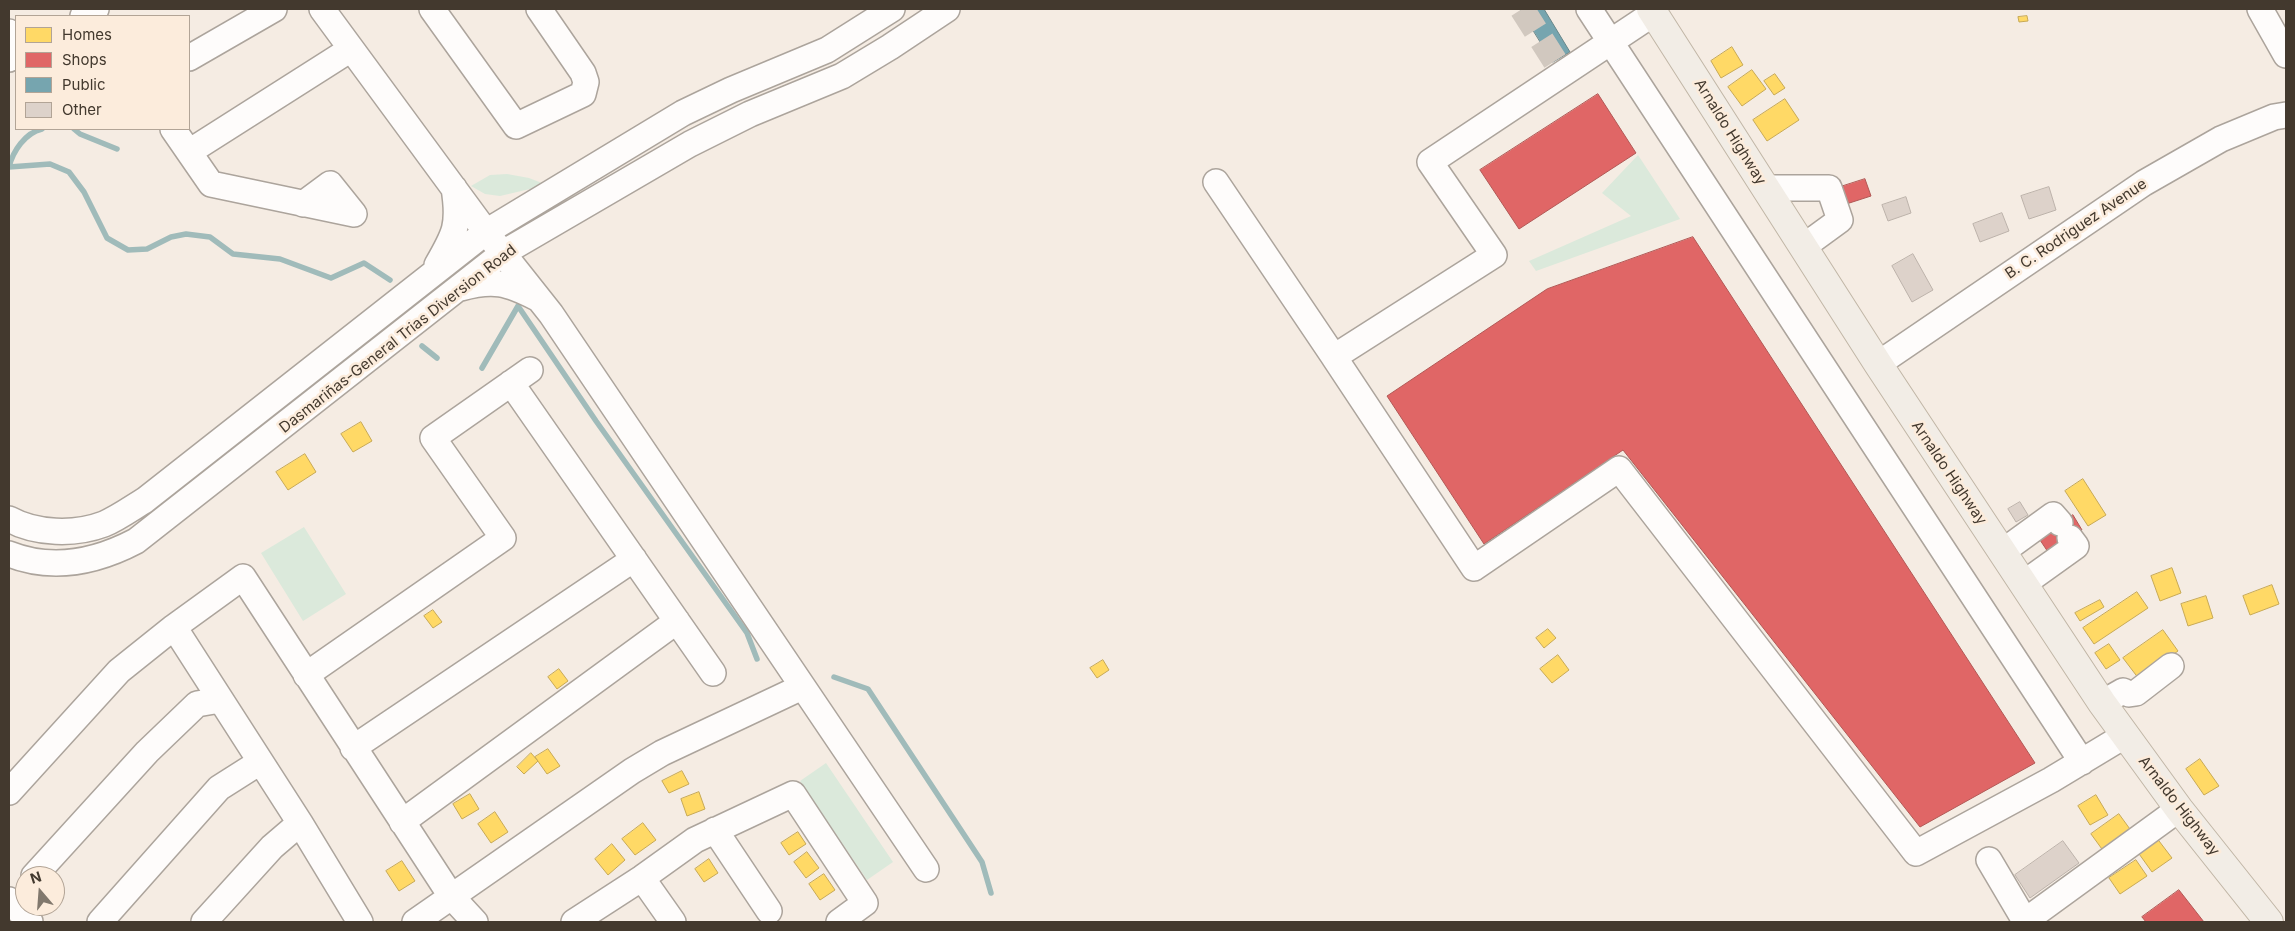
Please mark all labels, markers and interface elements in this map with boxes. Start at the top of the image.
legend [15,15,190,130]
text: Homes [62,25,112,44]
text: Shops [62,50,107,69]
text: Public [62,75,105,94]
street label: Arnaldo Highway [1690,76,1770,188]
text: Other [62,100,102,119]
street label: B. C. Rodriguez Avenue [2002,175,2150,283]
street label: Dasmariñas-General Trias Diversion Road [276,241,520,437]
street label: Arnaldo Highway [1908,418,1990,528]
street label: Arnaldo Highway [2135,753,2223,859]
north arrow [15,866,65,916]
text: N [28,867,43,887]

